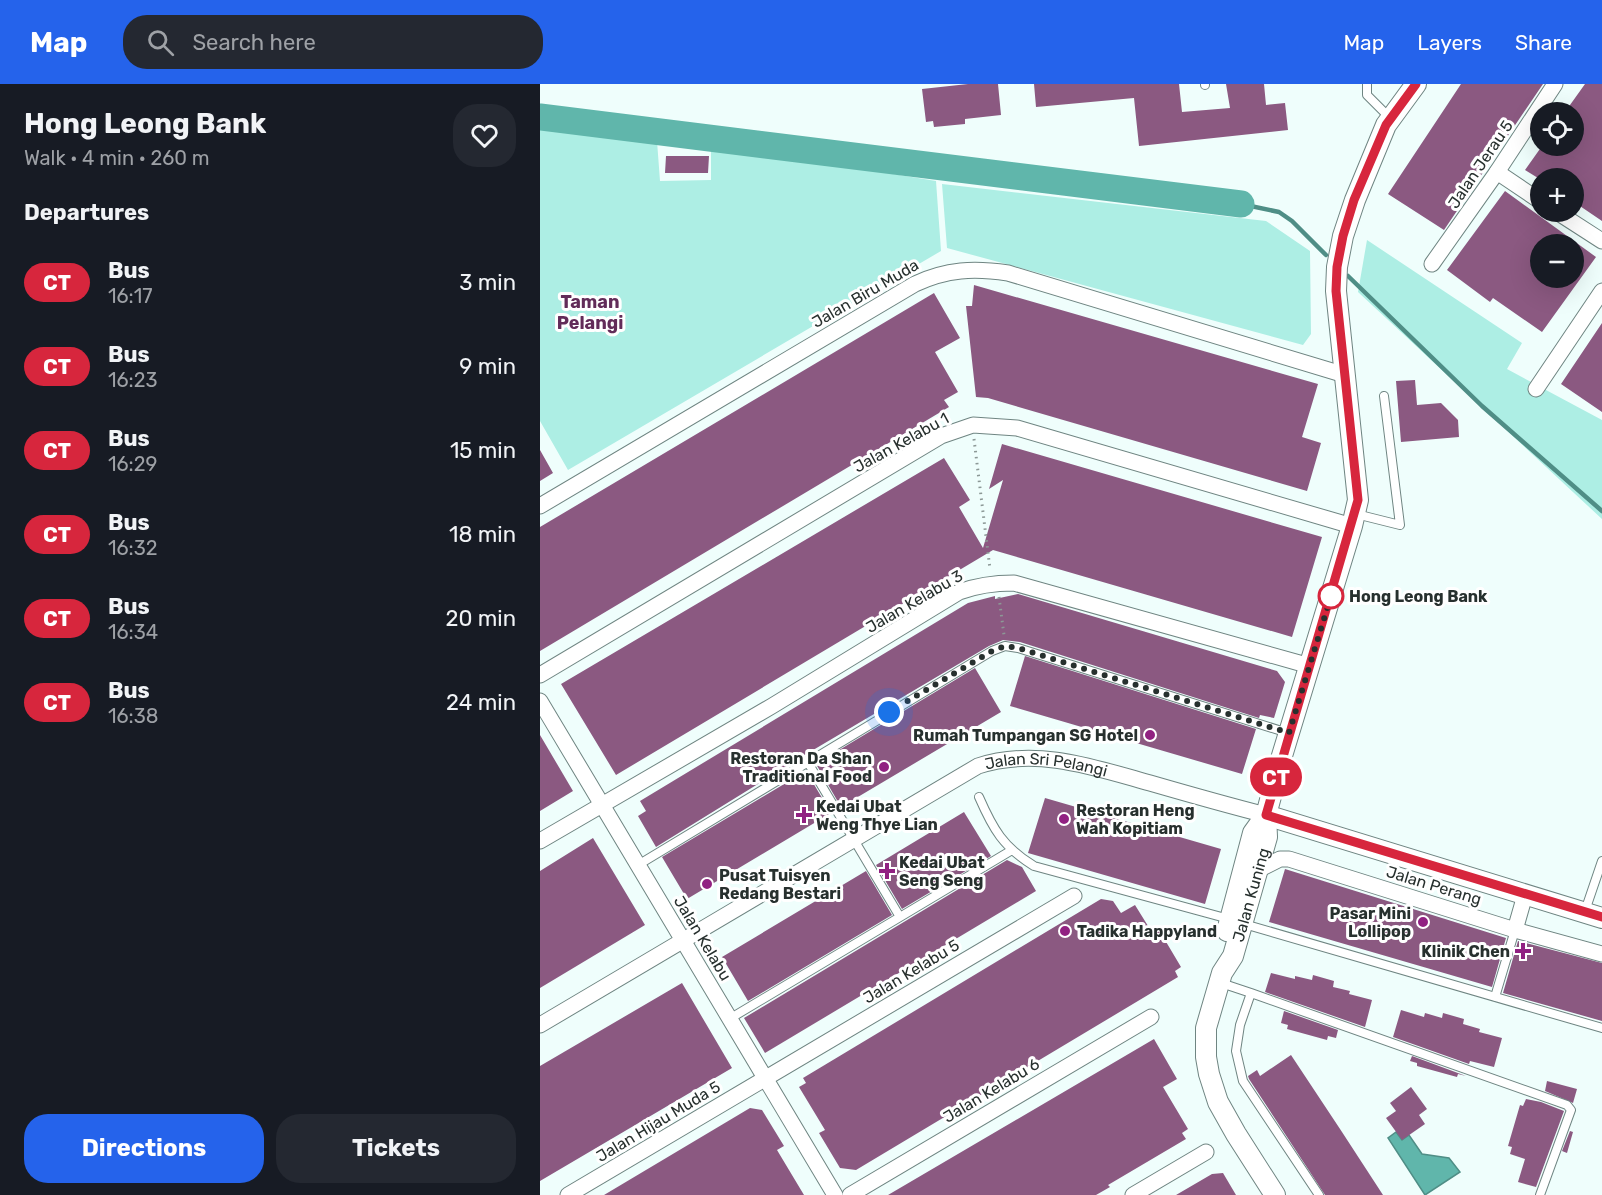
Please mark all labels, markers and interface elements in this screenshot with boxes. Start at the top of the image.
search box [123,15,543,69]
text: Map [30,26,87,59]
icon: search [144,26,177,59]
text: Search here [192,29,316,56]
text: Map [1343,30,1384,55]
text: Layers [1417,30,1482,55]
text: Share [1515,30,1572,55]
map controls [1530,102,1584,288]
button: locate [1530,102,1584,156]
button: heart [453,104,516,167]
text: Hong Leong Bank [24,107,266,140]
street label: Jalan Jerau 5 [1444,117,1517,212]
text: Walk · 4 min · 260 m [24,146,210,170]
button: + [1530,168,1584,222]
text: Departures [24,199,149,226]
button: − [1530,234,1584,288]
street label: Jalan Biru Muda [808,255,922,332]
text: Bus [108,257,150,284]
text: 3 min [459,269,516,296]
text: CT [43,270,71,295]
text: 16:17 [108,284,153,308]
district label: Taman Pelangi [557,291,623,334]
text: Bus [108,341,150,368]
text: 9 min [459,353,516,380]
text: CT [43,354,71,379]
text: 16:23 [108,368,158,392]
street label: Jalan Kelabu 1 [850,408,952,476]
text: Bus [108,425,150,452]
text: 15 min [450,437,516,464]
text: CT [43,438,71,463]
text: 16:29 [108,452,157,476]
text: Bus [108,509,150,536]
text: 18 min [449,521,516,548]
text: CT [43,522,71,547]
text: 16:32 [108,536,158,560]
street label: Jalan Kelabu 3 [862,566,966,637]
marker: Hong Leong Bank [1318,583,1344,609]
place label: Hong Leong Bank [1349,587,1488,606]
text: Bus [108,593,150,620]
text: 20 min [446,605,516,632]
text: CT [43,606,71,631]
text: 16:34 [108,620,158,644]
text: Bus [108,677,150,704]
text: 24 min [446,689,516,716]
text: CT [43,690,71,715]
your location [874,697,904,727]
text: 16:38 [108,704,158,728]
place label: Rumah Tumpangan SG Hotel [913,726,1138,745]
marker: Rumah Tumpangan SG Hotel [1143,728,1157,742]
place label: Restoran Da Shan Traditional Food [730,749,872,786]
street label: Jalan Sri Pelangi [983,749,1110,781]
line badge: CT [1249,758,1303,796]
marker: Restoran Da Shan Traditional Food [877,760,891,774]
text: CT [1262,765,1290,790]
place label: Kedai Ubat Weng Thye Lian [816,797,938,834]
place label: Restoran Heng Wah Kopitiam [1076,801,1195,838]
marker: Kedai Ubat Weng Thye Lian [797,808,811,822]
marker: Restoran Heng Wah Kopitiam [1057,812,1071,826]
street label: Jalan Kuning [1229,846,1273,944]
place label: Kedai Ubat Seng Seng [899,853,985,890]
street label: Jalan Perang [1384,862,1484,909]
marker: Kedai Ubat Seng Seng [880,864,894,878]
place label: Pusat Tuisyen Redang Bestari [719,866,841,903]
marker: Pusat Tuisyen Redang Bestari [700,877,714,891]
street label: Jalan Kelabu [670,893,735,984]
place label: Pasar Mini Lollipop [1330,904,1411,941]
marker: Pasar Mini Lollipop [1416,915,1430,929]
place label: Tadika Happyland [1077,922,1217,941]
marker: Tadika Happyland [1058,924,1072,938]
street label: Jalan Kelabu 5 [860,935,963,1008]
place label: Klinik Chen [1421,942,1510,961]
marker: Klinik Chen [1514,942,1532,960]
street label: Jalan Kelabu 6 [940,1054,1043,1127]
street label: Jalan Hijau Muda 5 [593,1077,724,1166]
button: Directions [24,1114,264,1183]
button: Tickets [276,1114,516,1183]

